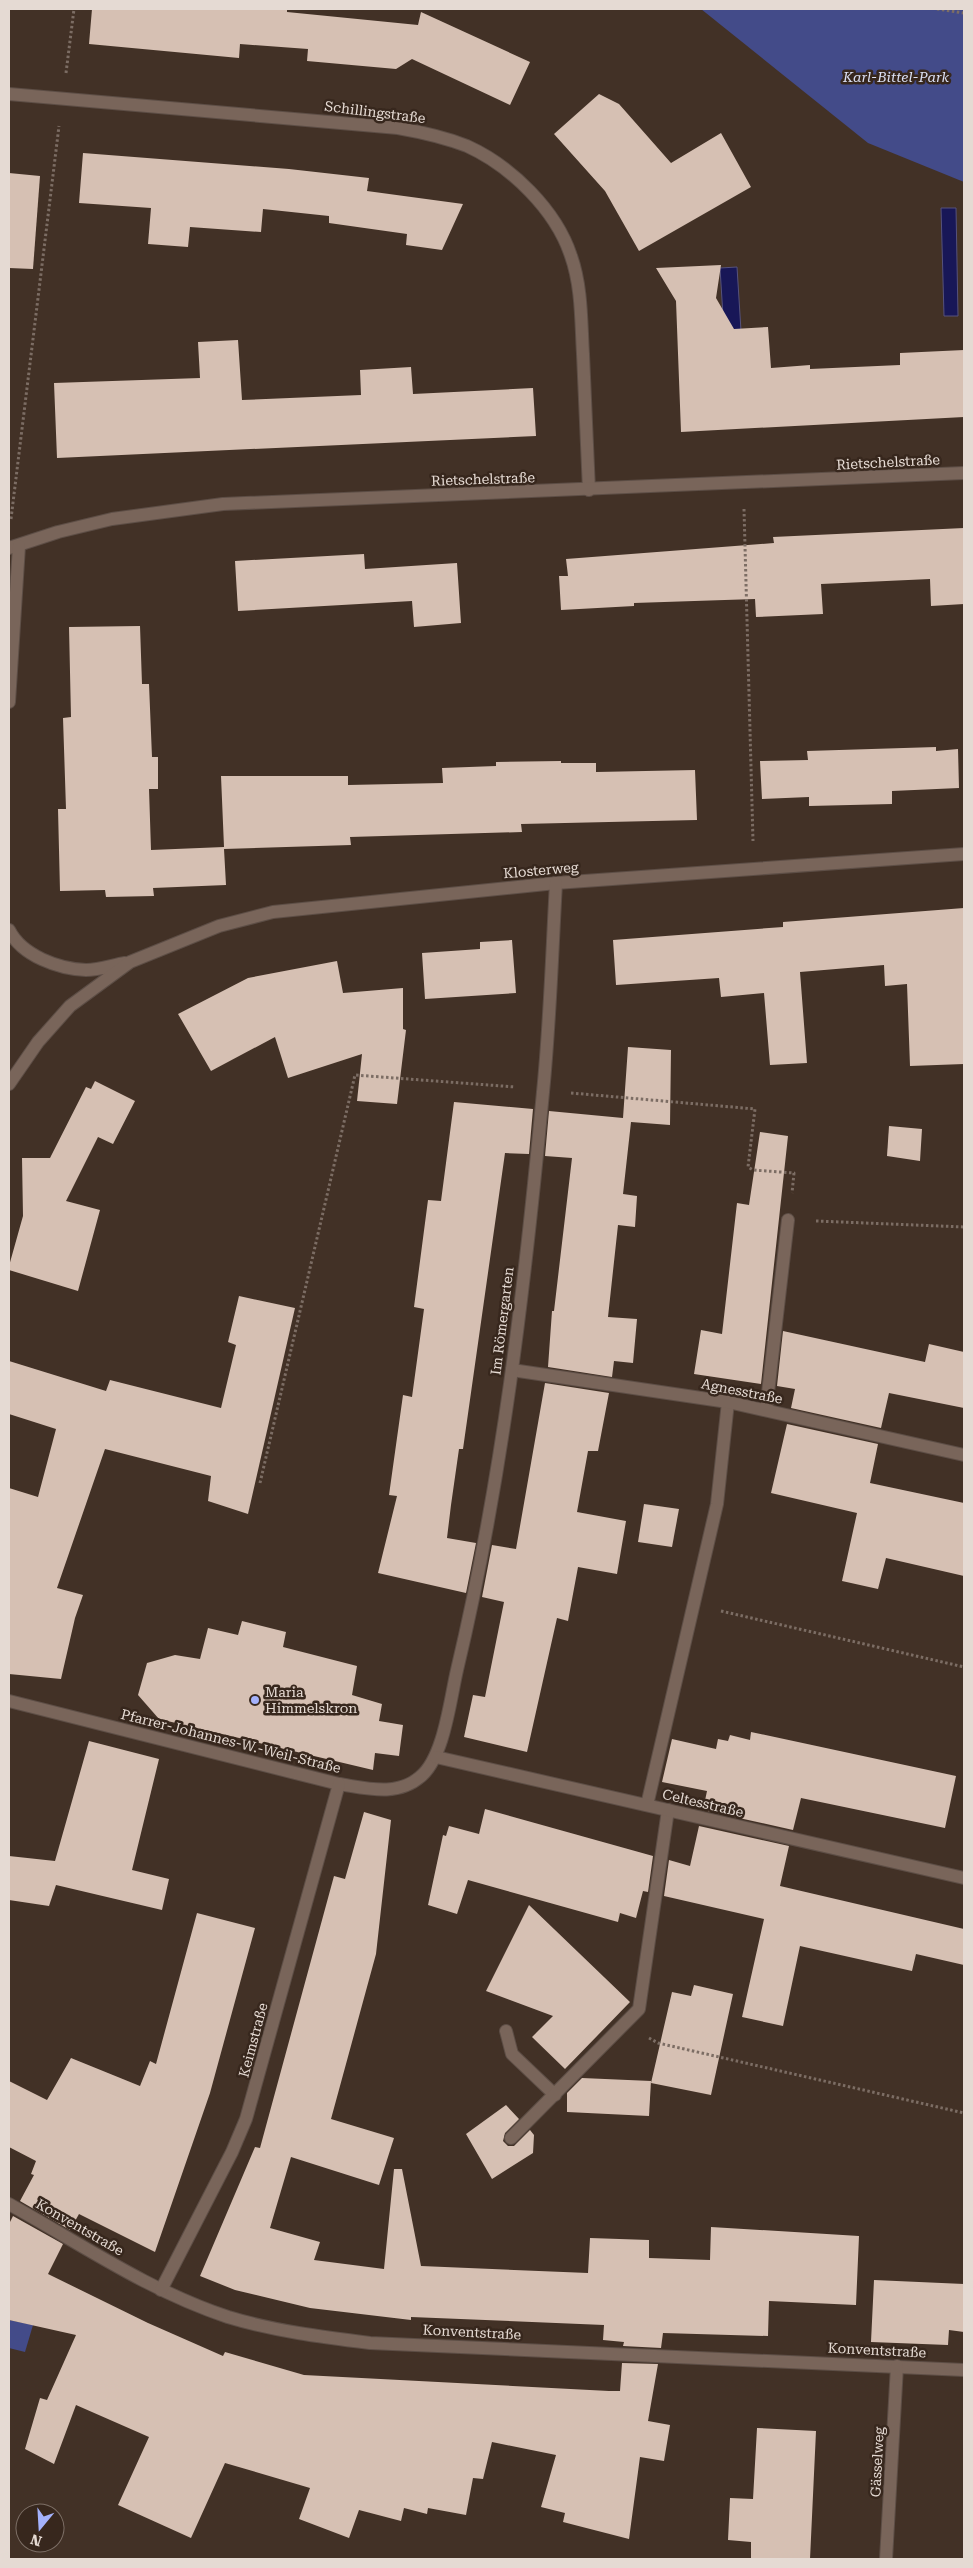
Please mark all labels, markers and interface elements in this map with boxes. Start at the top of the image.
park label: Karl-Bittel-Park [842,69,949,85]
street label: Schillingstraße [324,98,427,126]
street label: Rietschelstraße [836,451,941,473]
street label: Rietschelstraße [431,469,536,489]
street label: Klosterweg [503,859,579,881]
street label: Im Römergarten [487,1266,517,1376]
street label: Agnesstraße [700,1375,784,1407]
place label: Maria Himmelskron [265,1684,357,1716]
marker: Maria Himmelskron [249,1694,261,1706]
street label: Pfarrer-Johannes-W.-Weil-Straße [119,1706,343,1776]
street label: Celtesstraße [661,1786,745,1820]
street label: Keimstraße [235,2001,271,2079]
street label: Konventstraße [33,2195,127,2259]
street label: Konventstraße [422,2321,522,2343]
street label: Konventstraße [827,2339,927,2361]
street label: Gässelweg [867,2426,887,2498]
north arrow [15,2503,65,2553]
text: N [28,2531,44,2550]

